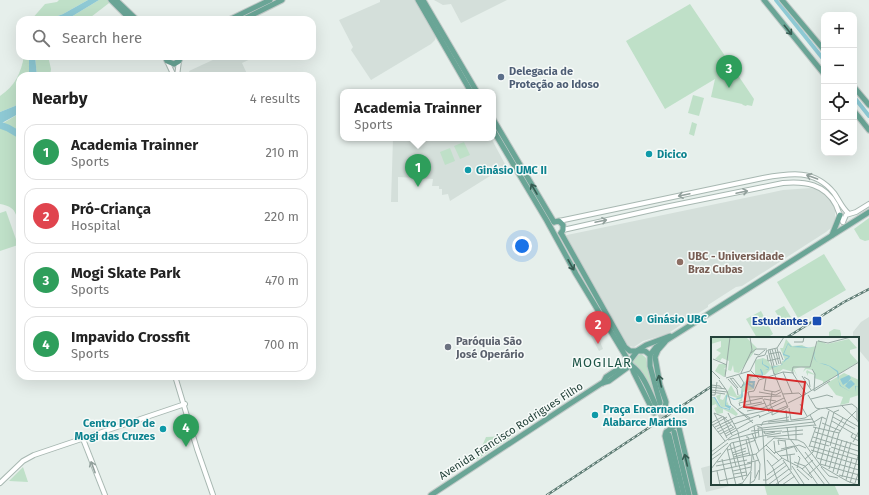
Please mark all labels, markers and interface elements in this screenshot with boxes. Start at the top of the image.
map controls [821,12,857,156]
button: + [821,12,857,48]
search box [16,16,316,60]
one-way arrow [784,25,793,36]
icon: search [30,27,52,49]
text: Search here [62,29,142,47]
button: − [821,48,857,84]
pin: 3 [716,55,742,88]
place label: Delegacia de Proteção ao Idoso [509,65,600,91]
marker: Delegacia de Proteção ao Idoso [496,72,506,82]
button: locate [821,84,857,120]
text: Nearby [32,88,87,109]
popup [340,89,496,141]
text: 4 results [250,91,300,106]
text: Academia Trainner [354,99,482,117]
text: Sports [354,117,393,132]
button: layers [821,120,857,156]
text: Academia Trainner [71,136,198,154]
text: 1 [43,145,49,160]
text: 210 m [265,145,299,160]
place label: Dicico [657,148,688,161]
marker: Dicico [644,149,654,159]
text: Sports [71,154,109,169]
pin: 1 [405,154,431,187]
place label: Ginásio UMC II [476,164,547,177]
marker: Ginásio UMC II [463,165,473,175]
one-way arrow [805,173,818,180]
one-way arrow [530,184,538,195]
one-way arrow [735,187,748,195]
one-way arrow [678,191,691,199]
text: Pró-Criança [71,200,151,218]
text: 2 [43,209,49,224]
text: 220 m [264,209,299,224]
one-way arrow [594,216,607,224]
text: Hospital [71,218,120,233]
your location [512,236,532,256]
place label: UBC - Universidade Braz Cubas [688,250,784,276]
marker: UBC - Universidade Braz Cubas [675,257,685,267]
one-way arrow [567,259,575,271]
text: Mogi Skate Park [71,264,181,282]
text: 3 [43,273,49,288]
text: 470 m [265,273,299,288]
text: Sports [71,282,109,297]
pin: 2 [585,311,611,344]
place label: Ginásio UBC [647,313,708,326]
marker: Ginásio UBC [634,314,644,324]
place label: Estudantes [752,315,809,328]
marker: Estudantes [811,315,823,327]
text: Impavido Crossfit [71,328,190,346]
place label: Paróquia São José Operário [455,335,525,361]
text: 4 [42,337,50,352]
text: 700 m [264,337,299,352]
inset map [711,337,859,485]
marker: Paróquia São José Operário [443,342,453,352]
text: Sports [71,346,109,361]
district label: MOGILAR [572,355,632,370]
one-way arrow [655,375,663,388]
street label: Avenida Francisco Rodrigues Filho [437,380,585,482]
place label: Praça Encarnacion Alabarce Martins [602,403,694,429]
marker: Praça Encarnacion Alabarce Martins [590,410,600,420]
pin: 4 [173,414,199,447]
place label: Centro POP de Mogi das Cruzes [74,417,156,443]
marker: Centro POP de Mogi das Cruzes [158,424,168,434]
one-way arrow [682,453,690,466]
one-way arrow [89,462,97,474]

